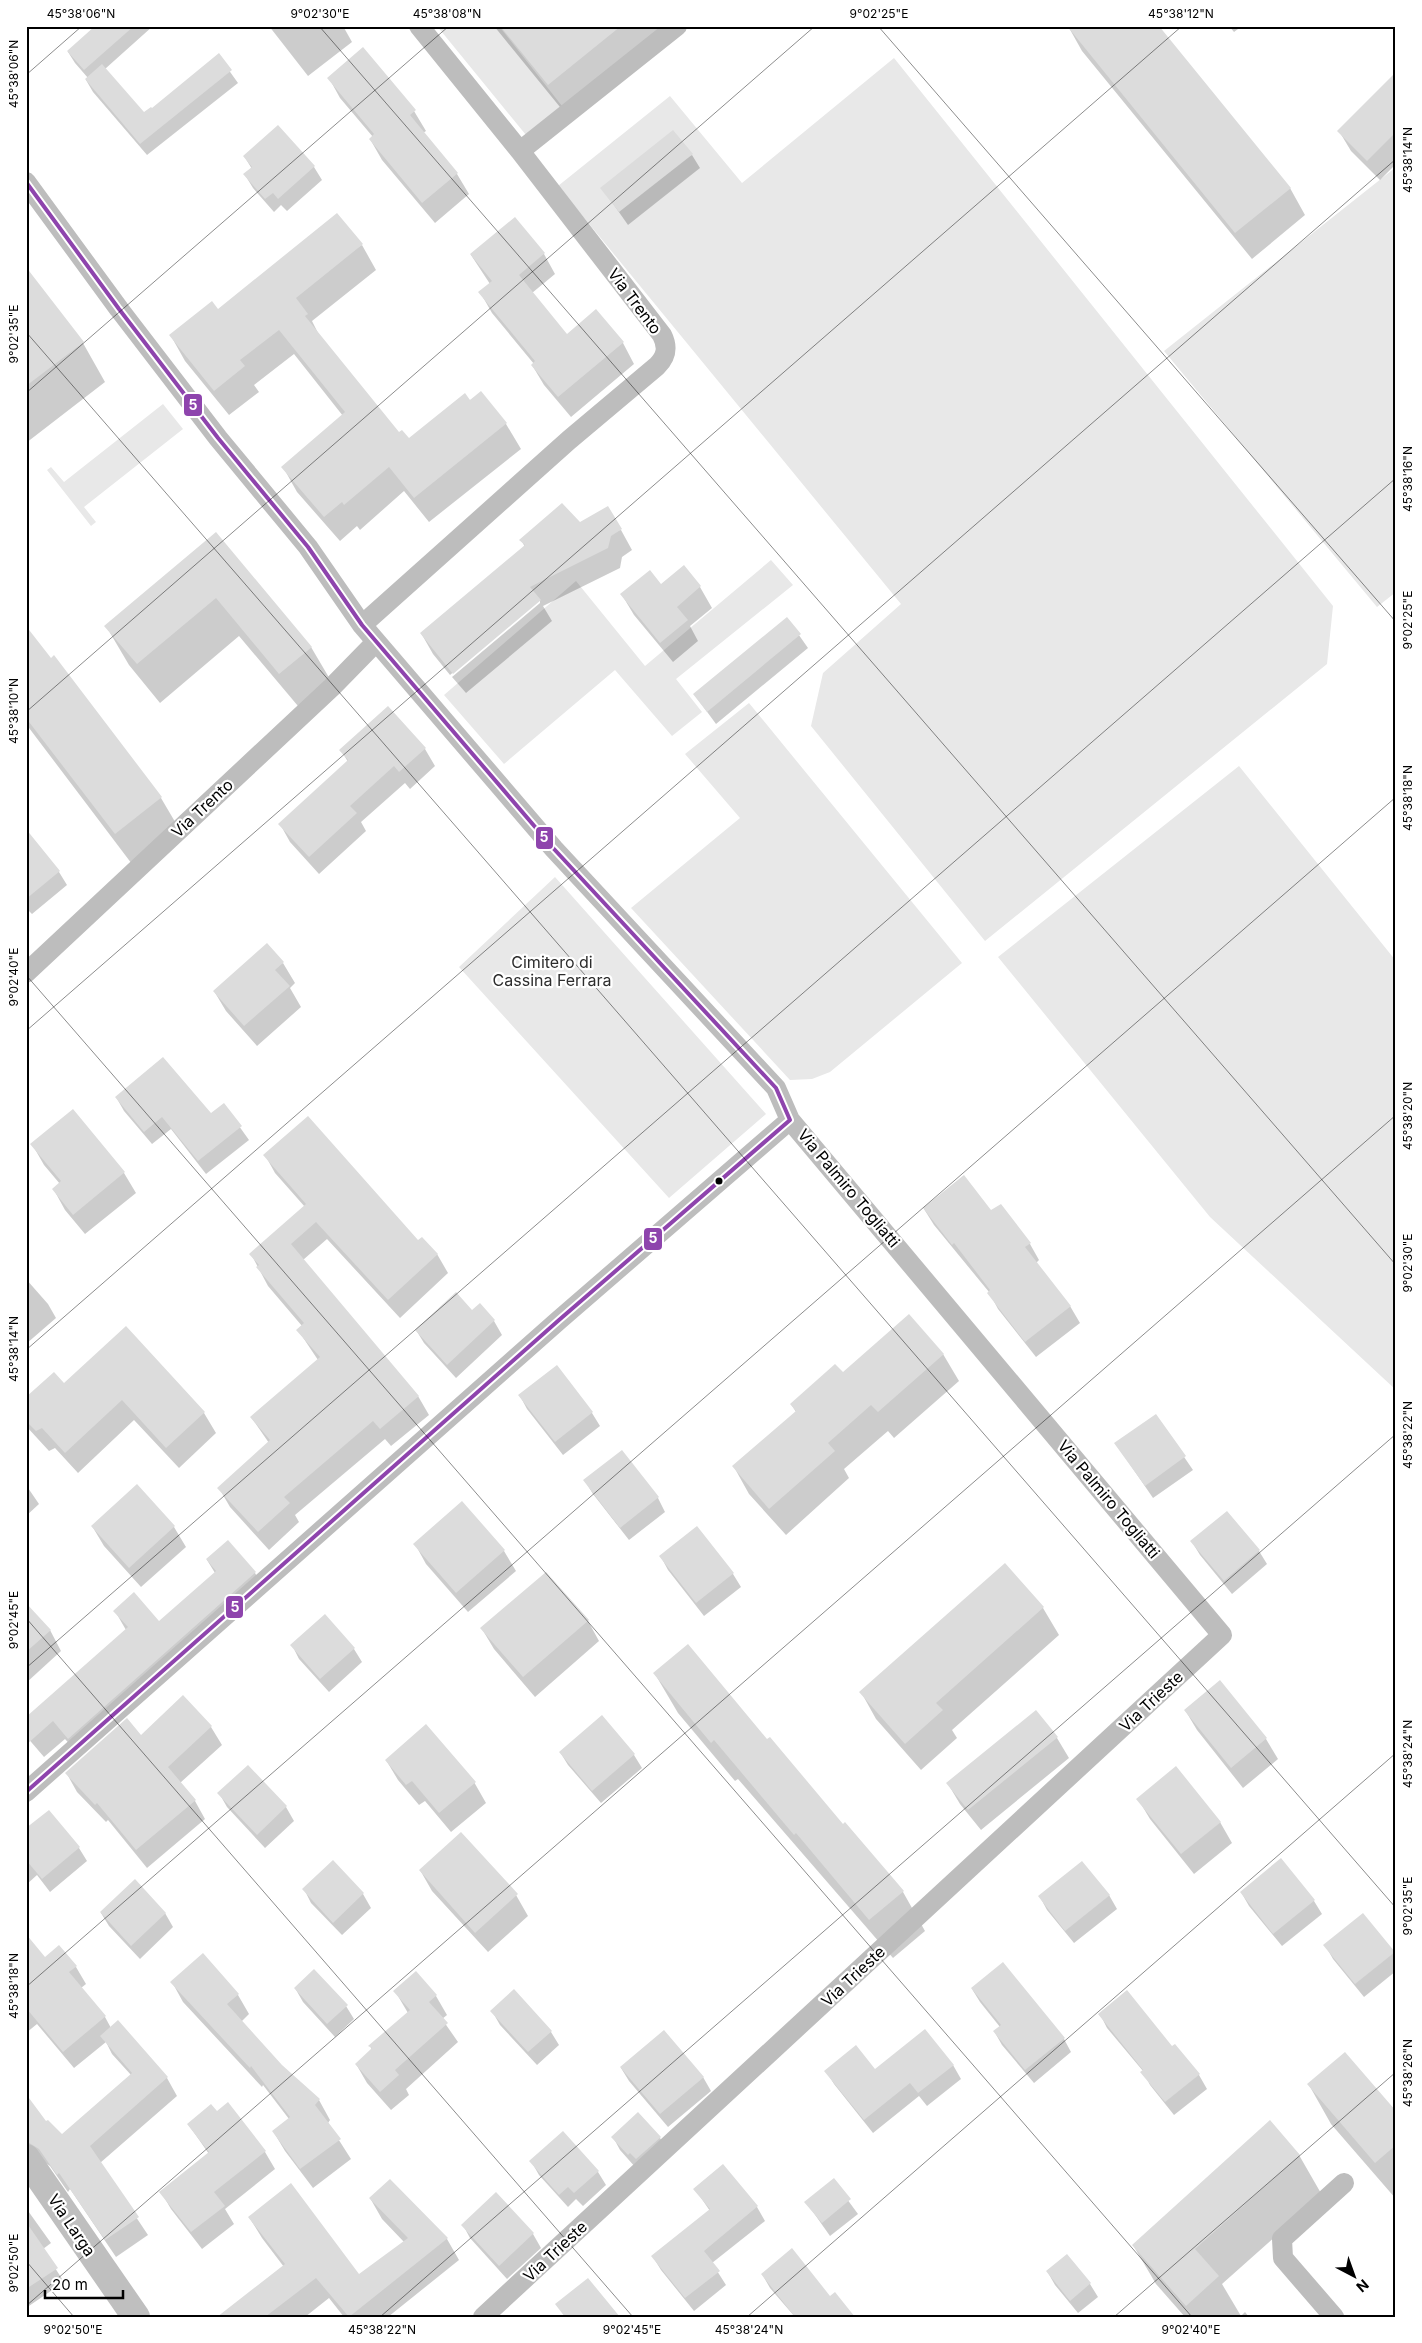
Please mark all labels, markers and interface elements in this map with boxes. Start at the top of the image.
text: 45°38'06"N [47,6,115,21]
text: 9°02'30"E [290,6,350,21]
text: 45°38'08"N [413,6,481,21]
text: 9°02'25"E [850,6,908,21]
text: 45°38'12"N [1148,6,1214,21]
text: 45°38'06"N [6,40,21,108]
text: 45°38'14"N [1400,127,1415,193]
street label: Via Trento [604,264,666,338]
text: 9°02'35"E [6,305,21,363]
line badge: 5 [183,393,203,417]
text: 5 [189,396,198,413]
text: 45°38'16"N [1400,446,1415,512]
text: 9°02'25"E [1400,591,1415,649]
text: 45°38'10"N [6,678,21,744]
text: 45°38'18"N [1400,765,1415,831]
street label: Via Trento [167,774,237,842]
line badge: 5 [535,826,554,850]
text: 5 [540,828,549,845]
text: 9°02'40"E [6,948,21,1006]
park label: Cimitero di Cassina Ferrara [493,952,611,990]
text: 45°38'20"N [1400,1082,1415,1150]
street label: Via Palmiro Togliatti [794,1125,904,1251]
unlabelled marker [714,1176,724,1186]
line badge: 5 [643,1227,663,1251]
text: 5 [649,1229,658,1246]
text: 9°02'30"E [1400,1233,1415,1293]
text: 45°38'14"N [6,1316,21,1382]
text: 45°38'22"N [1400,1401,1415,1469]
street label: Via Palmiro Togliatti [1054,1436,1164,1562]
text: 9°02'45"E [6,1591,21,1649]
line badge: 5 [225,1595,244,1619]
text: 5 [231,1598,240,1615]
street label: Via Trieste [1115,1666,1187,1736]
text: 45°38'24"N [1400,1720,1415,1788]
text: 9°02'35"E [1400,1877,1415,1935]
street label: Via Trieste [817,1941,889,2011]
text: 45°38'18"N [6,1953,21,2019]
text: 45°38'26"N [1400,2039,1415,2107]
street label: Via Larga [44,2190,100,2260]
street label: Via Trieste [519,2216,591,2286]
text: 9°02'50"E [6,2233,21,2293]
north arrow [1330,2250,1380,2300]
scale bar [45,2268,122,2300]
text: 20 m [52,2275,88,2294]
text: N [1353,2276,1372,2296]
text: 9°02'50"E [43,2322,103,2337]
text: 45°38'22"N [348,2322,416,2337]
text: 9°02'45"E [603,2322,661,2337]
text: 45°38'24"N [715,2322,783,2337]
text: 9°02'40"E [1162,2322,1220,2337]

